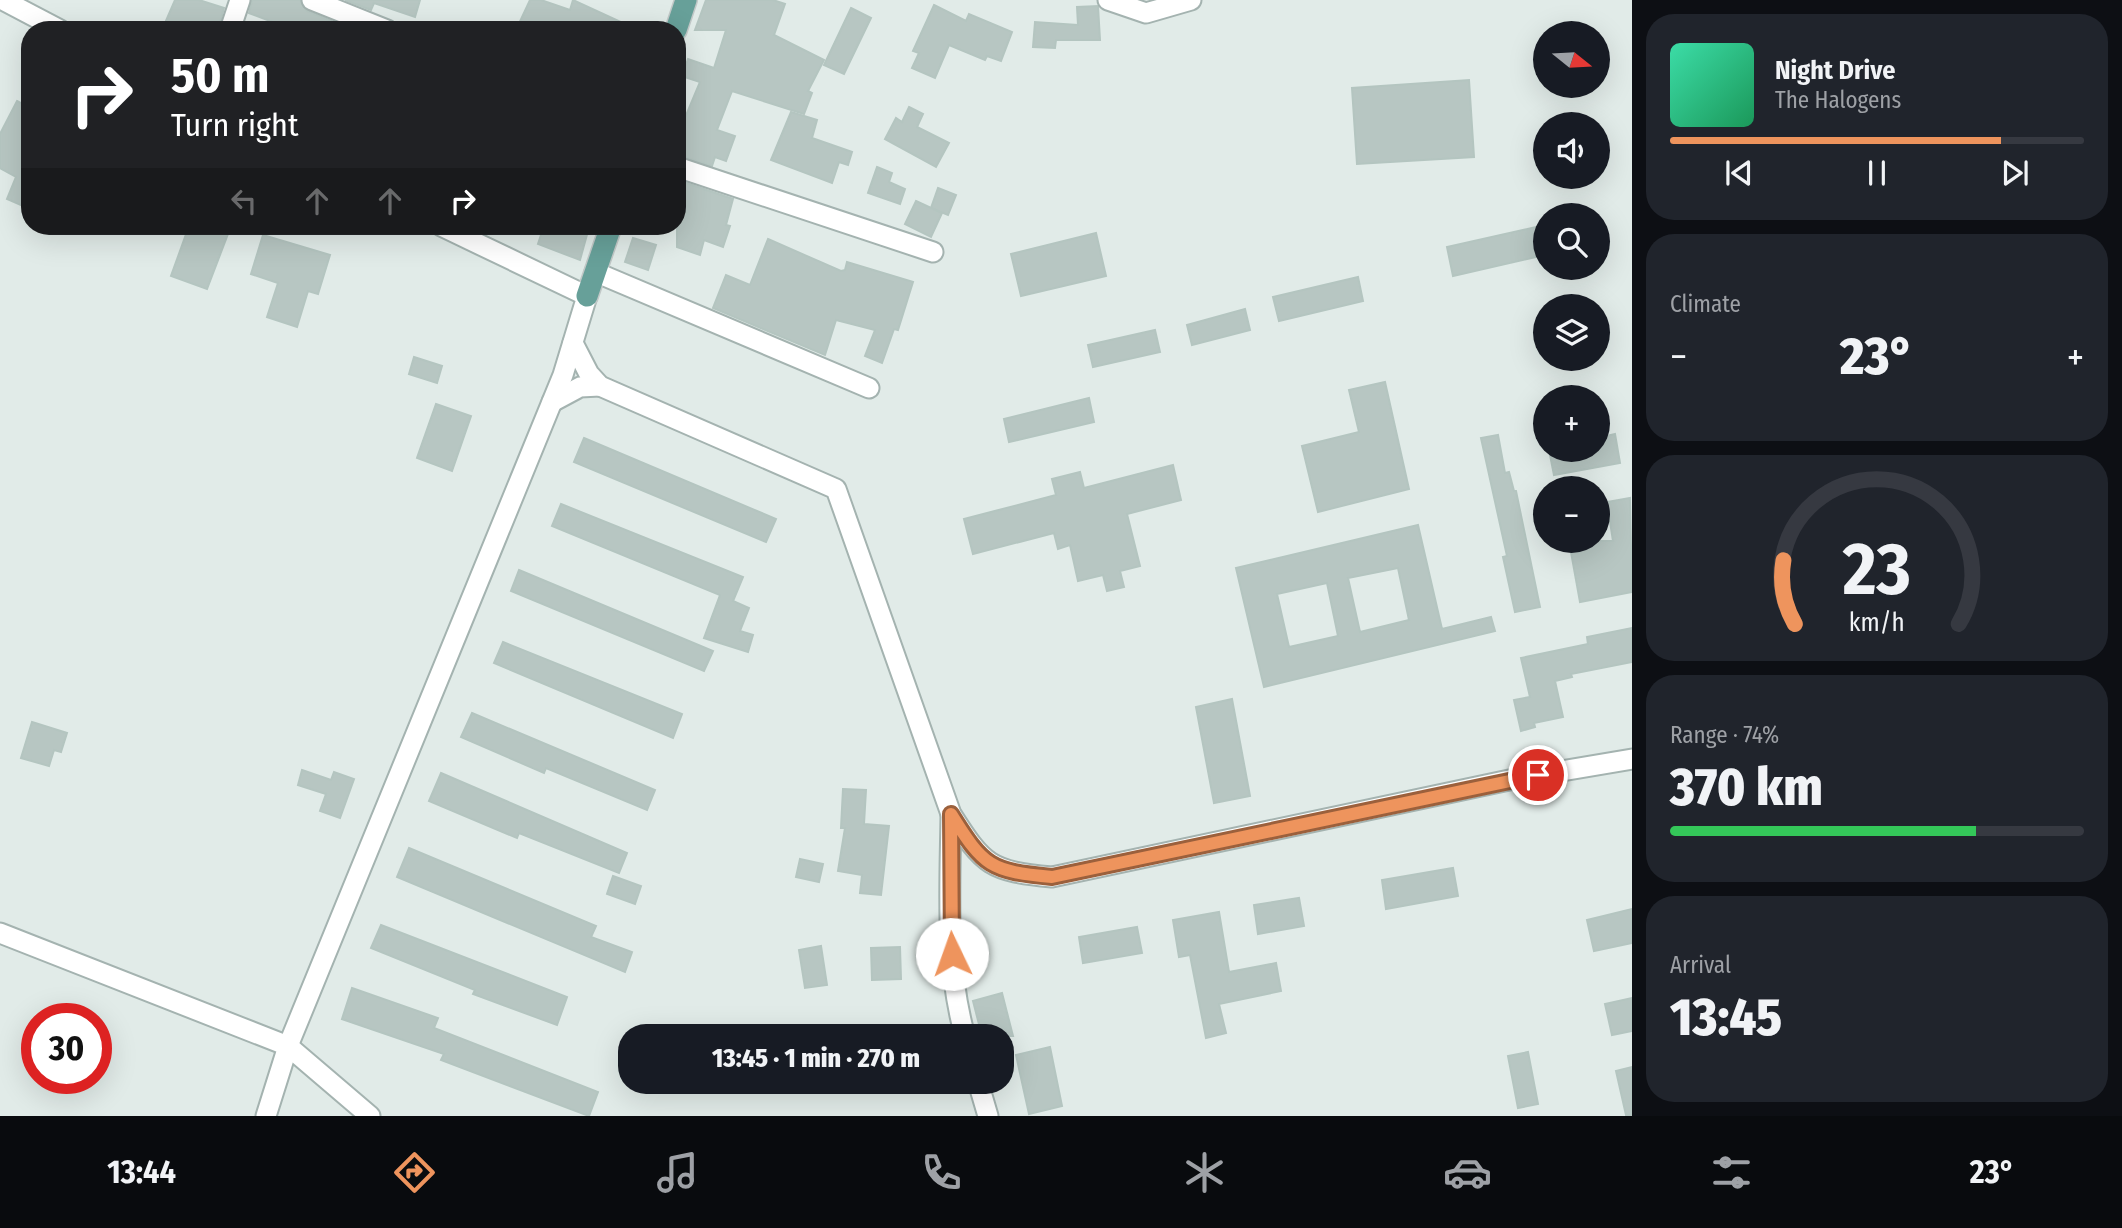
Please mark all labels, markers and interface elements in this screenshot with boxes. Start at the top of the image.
north arrow [1533,21,1610,98]
map controls [1533,21,1610,553]
text: 50 m [171,46,269,105]
icon: right [56,49,147,140]
text: Night Drive [1775,55,1895,86]
text: The Halogens [1775,86,1901,114]
text: Turn right [171,106,298,144]
button: sound [1533,112,1610,189]
icon: previous [1720,154,1758,192]
icon: pause [1858,154,1896,192]
icon: next [1996,154,2034,192]
icon: left [225,182,263,220]
icon: ahead [298,182,336,220]
icon: ahead [371,182,409,220]
icon: right [444,182,482,220]
button: search [1533,203,1610,280]
text: Climate [1670,290,1741,318]
button: layers [1533,294,1610,371]
text: 23° [1840,325,1914,388]
text: − [1670,334,1687,380]
text: + [2067,334,2084,380]
button: + [1533,385,1610,462]
button: − [1533,476,1610,553]
text: 23 [1842,526,1911,613]
text: km/h [1849,608,1905,638]
text: Range · 74% [1670,721,1779,749]
pin [1508,745,1568,805]
icon: arrive [1519,756,1557,794]
text: 370 km [1670,756,1823,819]
position arrow [915,917,989,991]
text: Arrival [1670,951,1731,979]
text: 13:45 [1670,986,1782,1049]
speed limit sign: 30 [21,1003,112,1094]
text: 13:45 · 1 min · 270 m [712,1043,920,1074]
icon: directions [390,1148,439,1197]
icon: music [653,1148,702,1197]
icon: phone [917,1148,966,1197]
icon: climate [1180,1148,1229,1197]
icon: car [1443,1148,1492,1197]
icon: filters [1707,1148,1756,1197]
text: 13:44 [107,1153,176,1191]
text: 23° [1970,1153,2015,1191]

